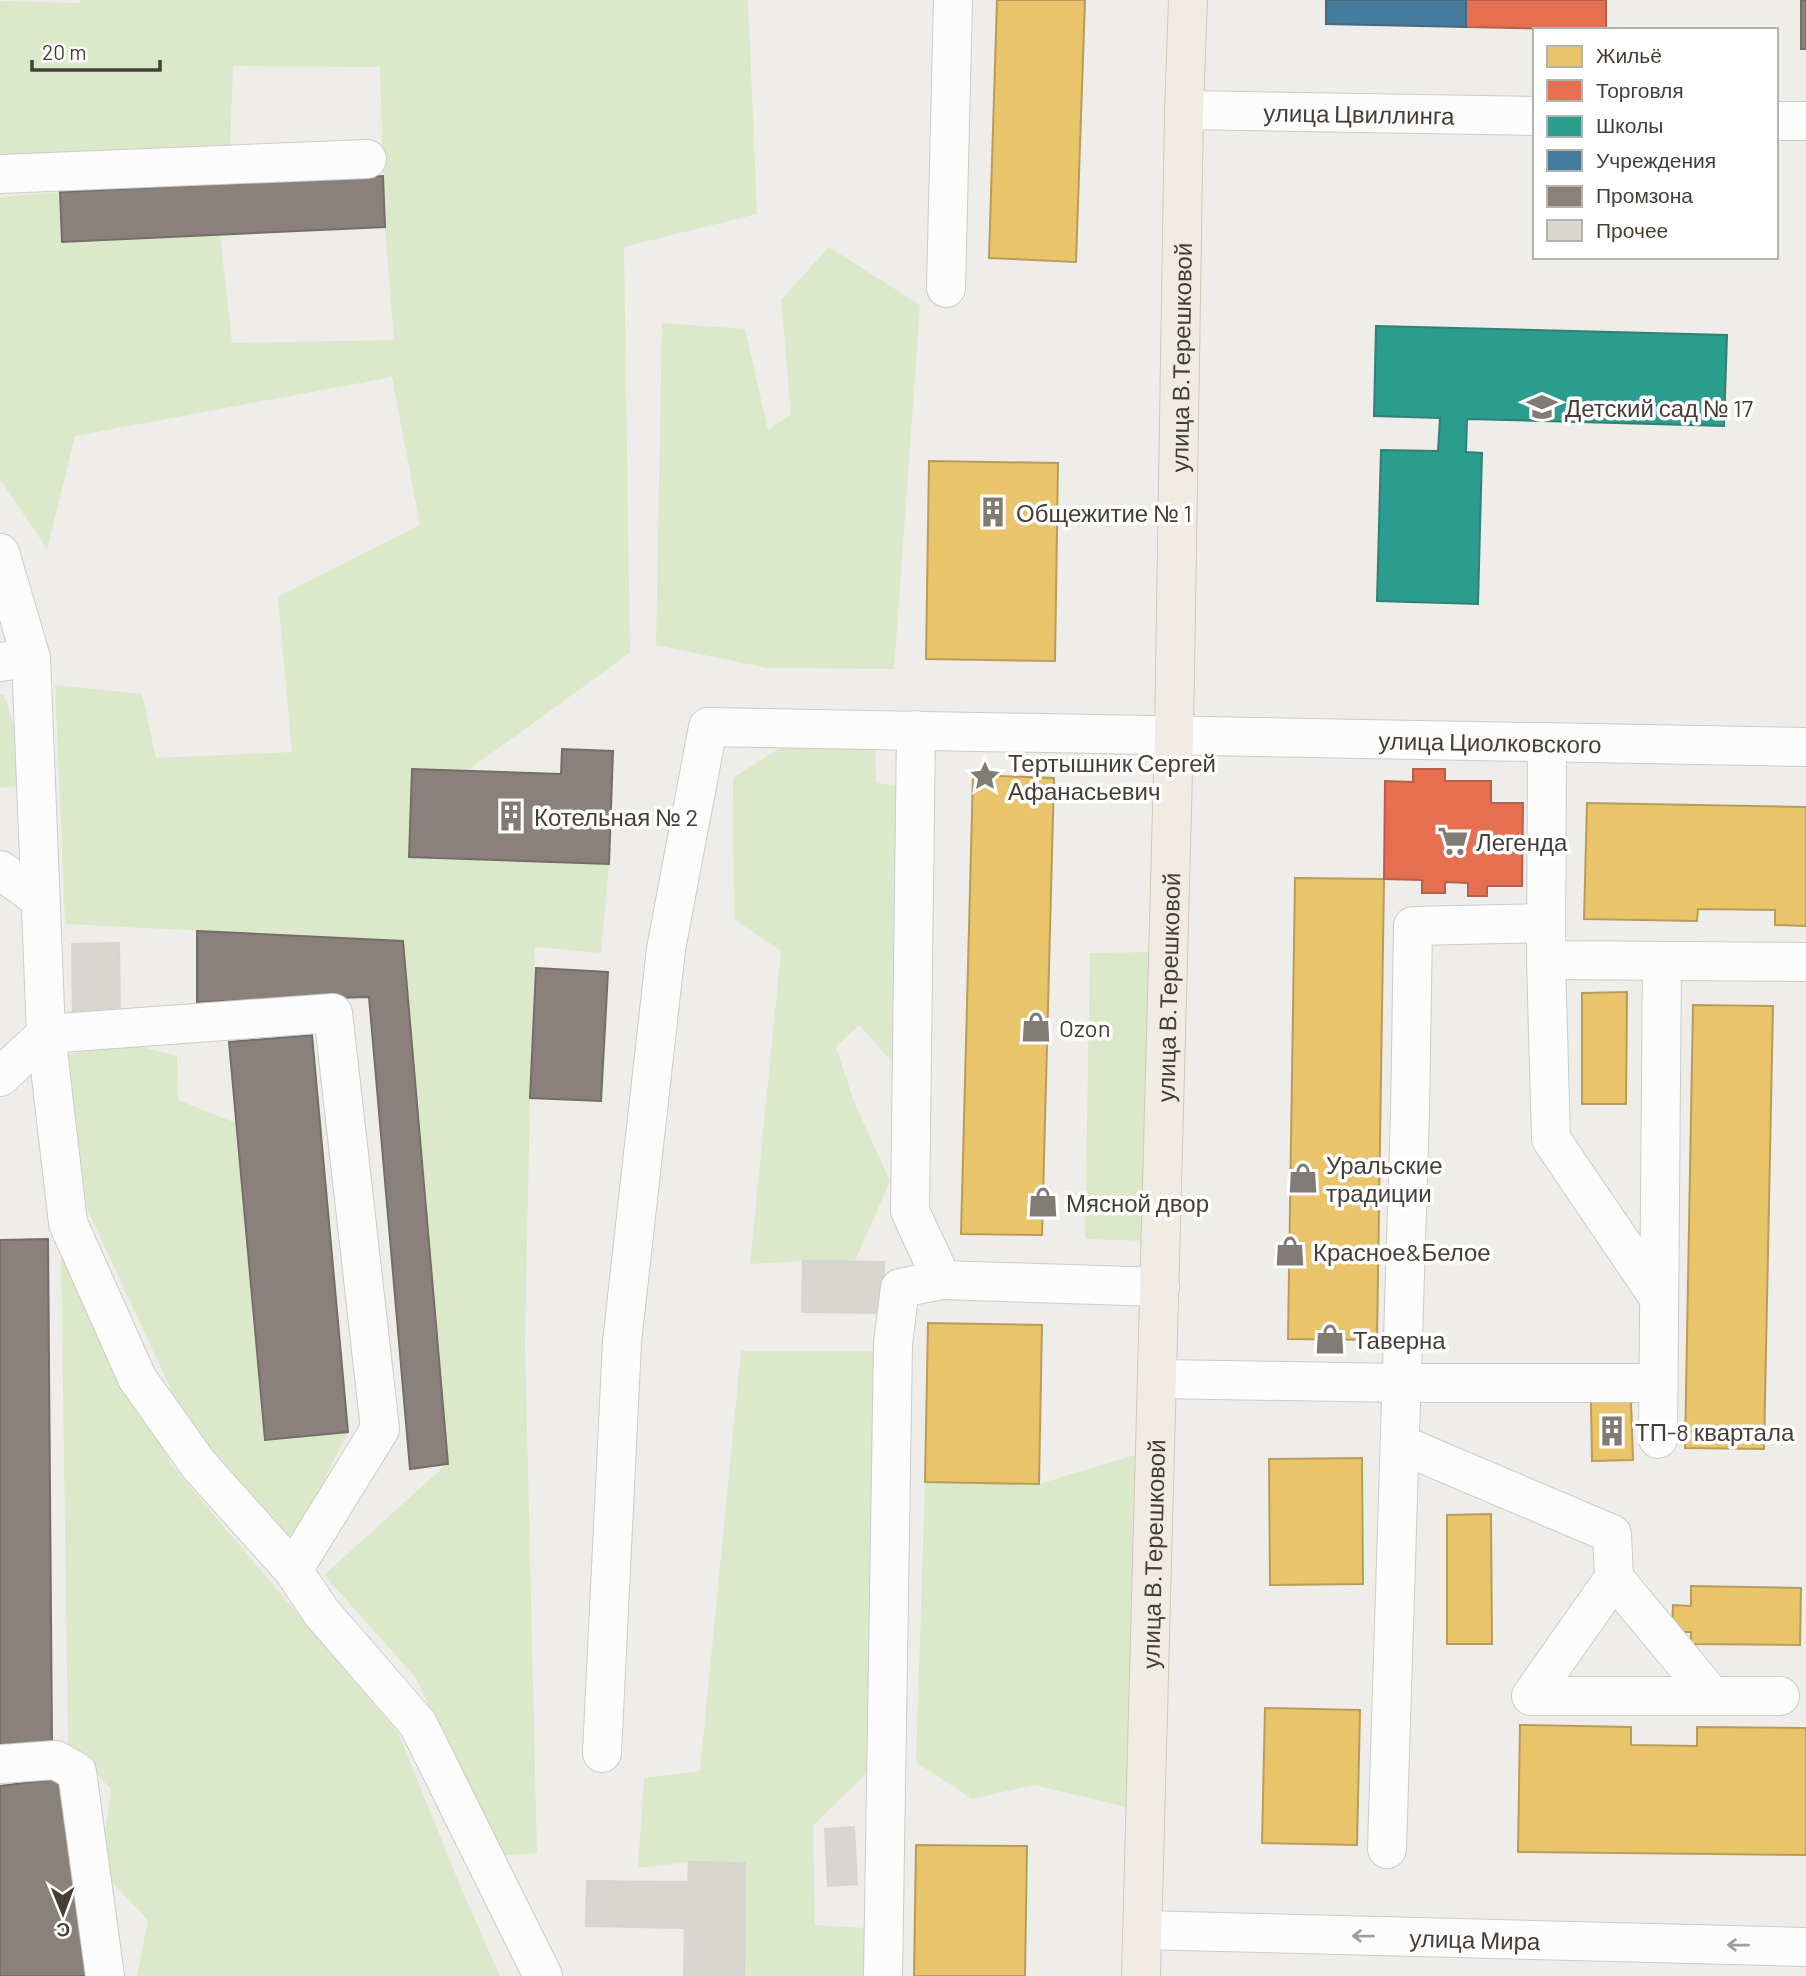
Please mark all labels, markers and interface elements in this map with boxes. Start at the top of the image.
scale bar [32,28,159,72]
legend [1533,28,1778,259]
text: 20 m [42,39,87,64]
text: Жильё [1596,42,1662,67]
text: Торговля [1596,77,1684,102]
street label: улица Цвиллинга [1263,97,1455,129]
text: Школы [1596,112,1663,137]
text: Учреждения [1596,147,1716,172]
text: Промзона [1596,182,1693,207]
text: Прочее [1596,217,1668,242]
street label: улица В.Терешковой [1164,242,1196,472]
school or university icon: Детский сад № 17 [1525,390,1559,424]
place label: Детский сад № 17 [1565,393,1753,422]
building icon: Общежитие № 1 [976,495,1010,529]
place label: Общежитие № 1 [1016,498,1192,527]
street label: улица Циолковского [1378,725,1602,758]
place label: Тертышник Сергей Афанасьевич [1008,748,1216,805]
place icon: Тертышник Сергей Афанасьевич [968,759,1002,793]
building icon: Котельная № 2 [494,799,528,833]
place label: Котельная № 2 [534,802,698,831]
supermarket icon: Легенда [1436,824,1470,858]
place label: Легенда [1476,827,1568,856]
street label: улица В.Терешковой [1150,872,1185,1102]
shop icon: Ozon [1019,1010,1053,1044]
place label: Ozon [1059,1013,1111,1042]
place label: Уральские традиции [1326,1150,1443,1207]
shop icon: Уральские традиции [1286,1161,1320,1195]
shop icon: Мясной двор [1026,1185,1060,1219]
place label: Мясной двор [1066,1188,1209,1217]
shop icon: Красное&Белое [1273,1234,1307,1268]
place label: Красное&Белое [1313,1237,1491,1266]
shop icon: Таверна [1313,1322,1347,1356]
place label: Таверна [1353,1325,1446,1354]
building icon: ТП-8 квартала [1595,1414,1629,1448]
place label: ТП-8 квартала [1635,1417,1795,1446]
street label: улица В.Терешковой [1135,1439,1170,1669]
north arrow [28,1878,98,1948]
text: С [56,1919,70,1942]
street label: улица Мира [1409,1922,1541,1955]
one-way arrow [1352,1929,1375,1942]
one-way arrow [1727,1938,1750,1952]

